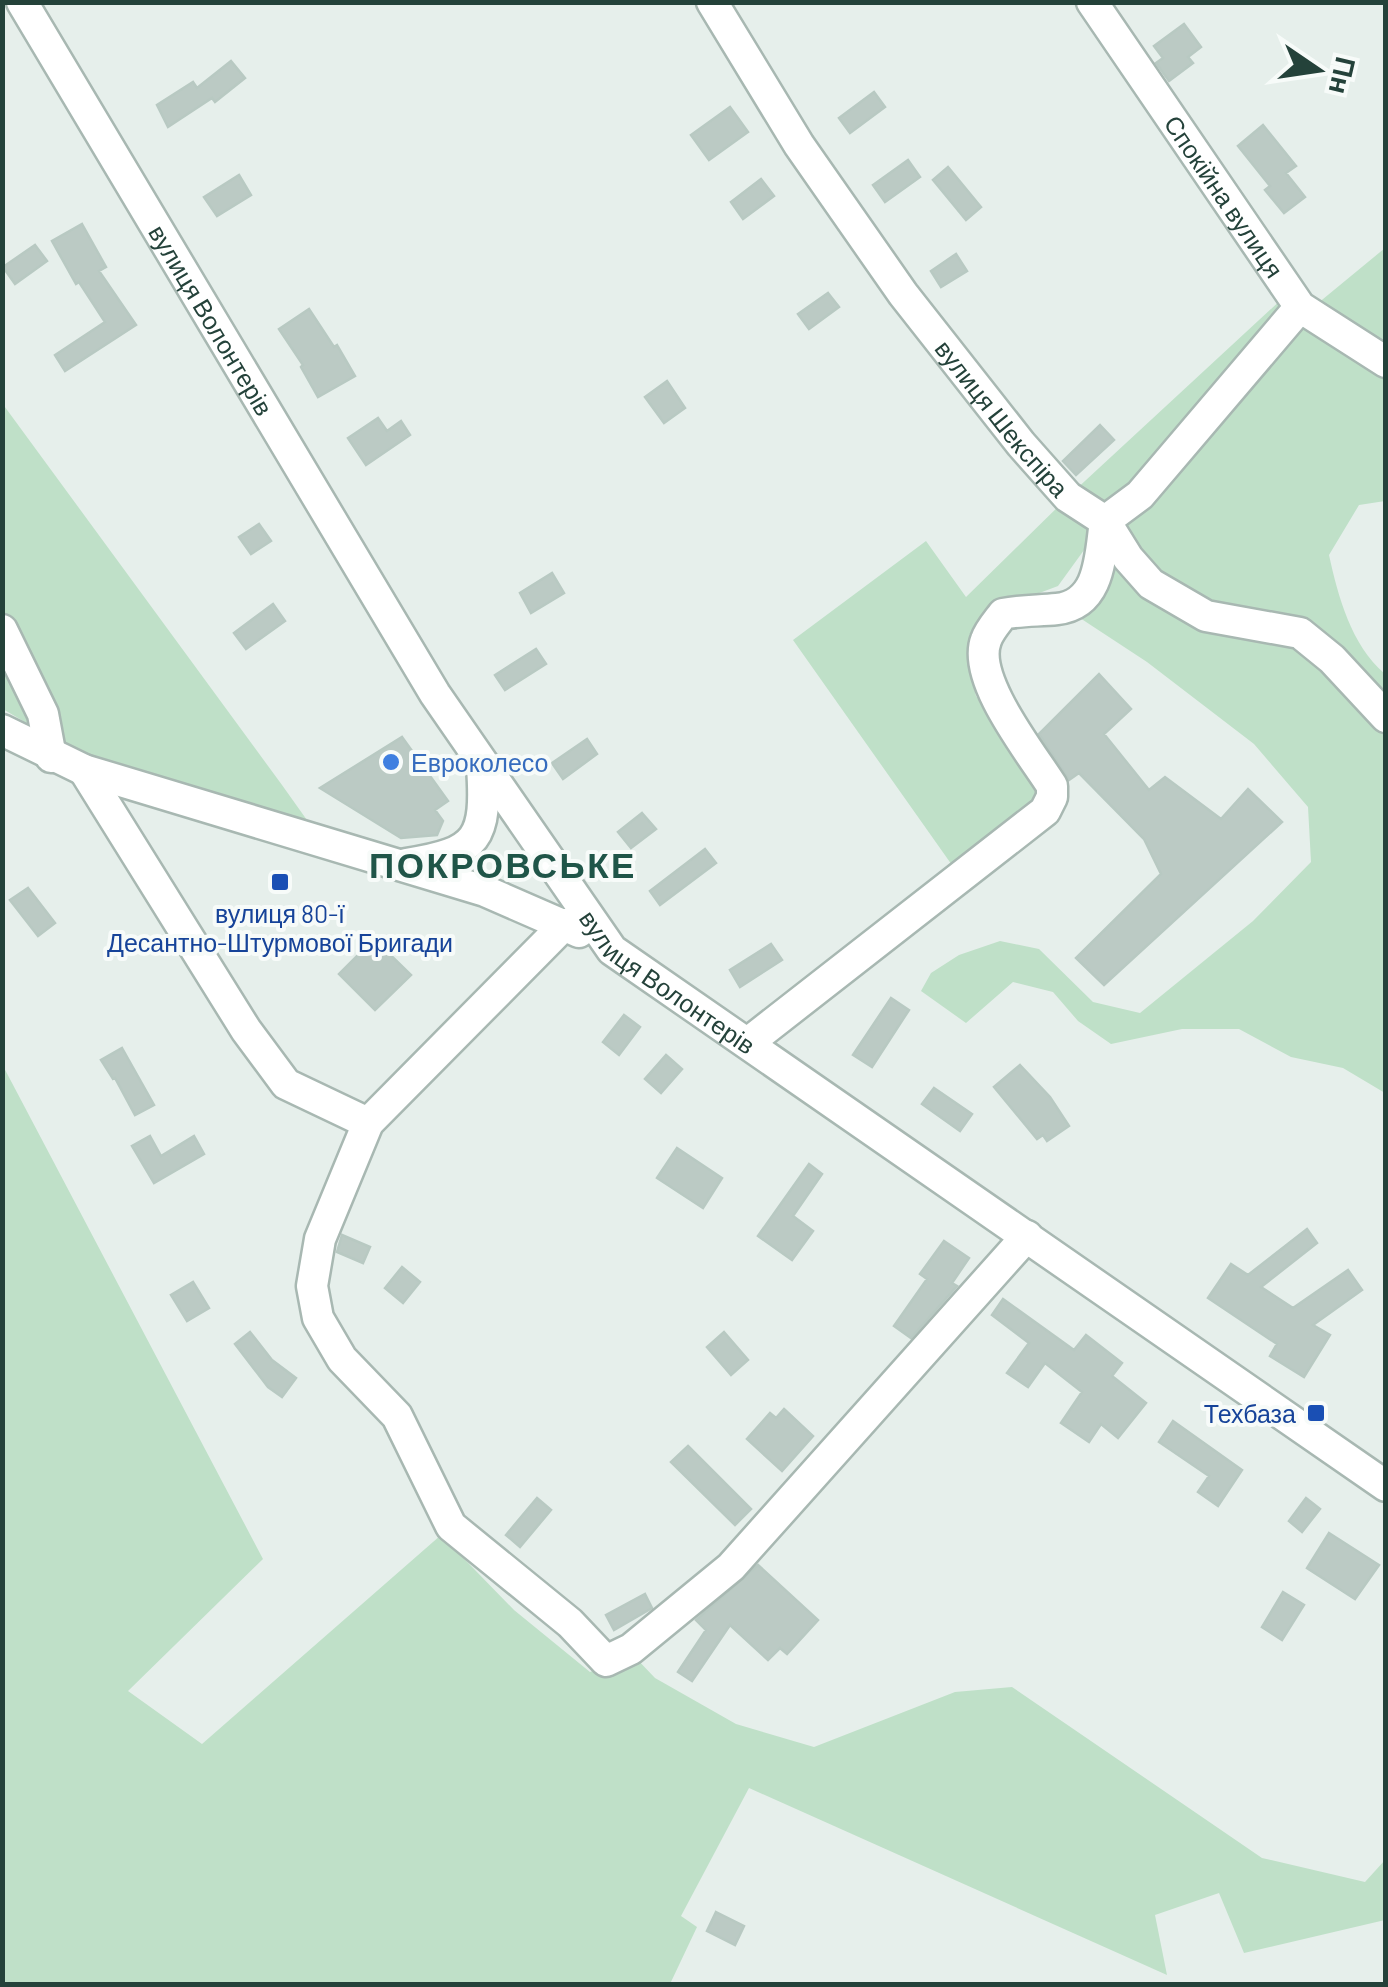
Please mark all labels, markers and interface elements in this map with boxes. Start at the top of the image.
north arrow [1268,20,1368,120]
text: Пн [1323,54,1364,98]
street label: Спокійна вулиця [1159,109,1290,283]
street label: вулиця Волонтерів [143,219,280,420]
street label: вулиця Шекспіра [930,334,1075,503]
place label: Евроколесо [411,747,549,777]
marker: Евроколесо [380,751,402,773]
district label: ПОКРОВСЬКЕ [369,843,637,885]
marker: вулиця 80-ї Десантно-Штурмової Бригади [269,871,291,893]
place label: вулиця 80-ї Десантно-Штурмової Бригади [107,898,453,957]
street label: вулиця Волонтерів [574,904,761,1060]
place label: Техбаза [1204,1398,1296,1428]
marker: Техбаза [1305,1402,1327,1424]

